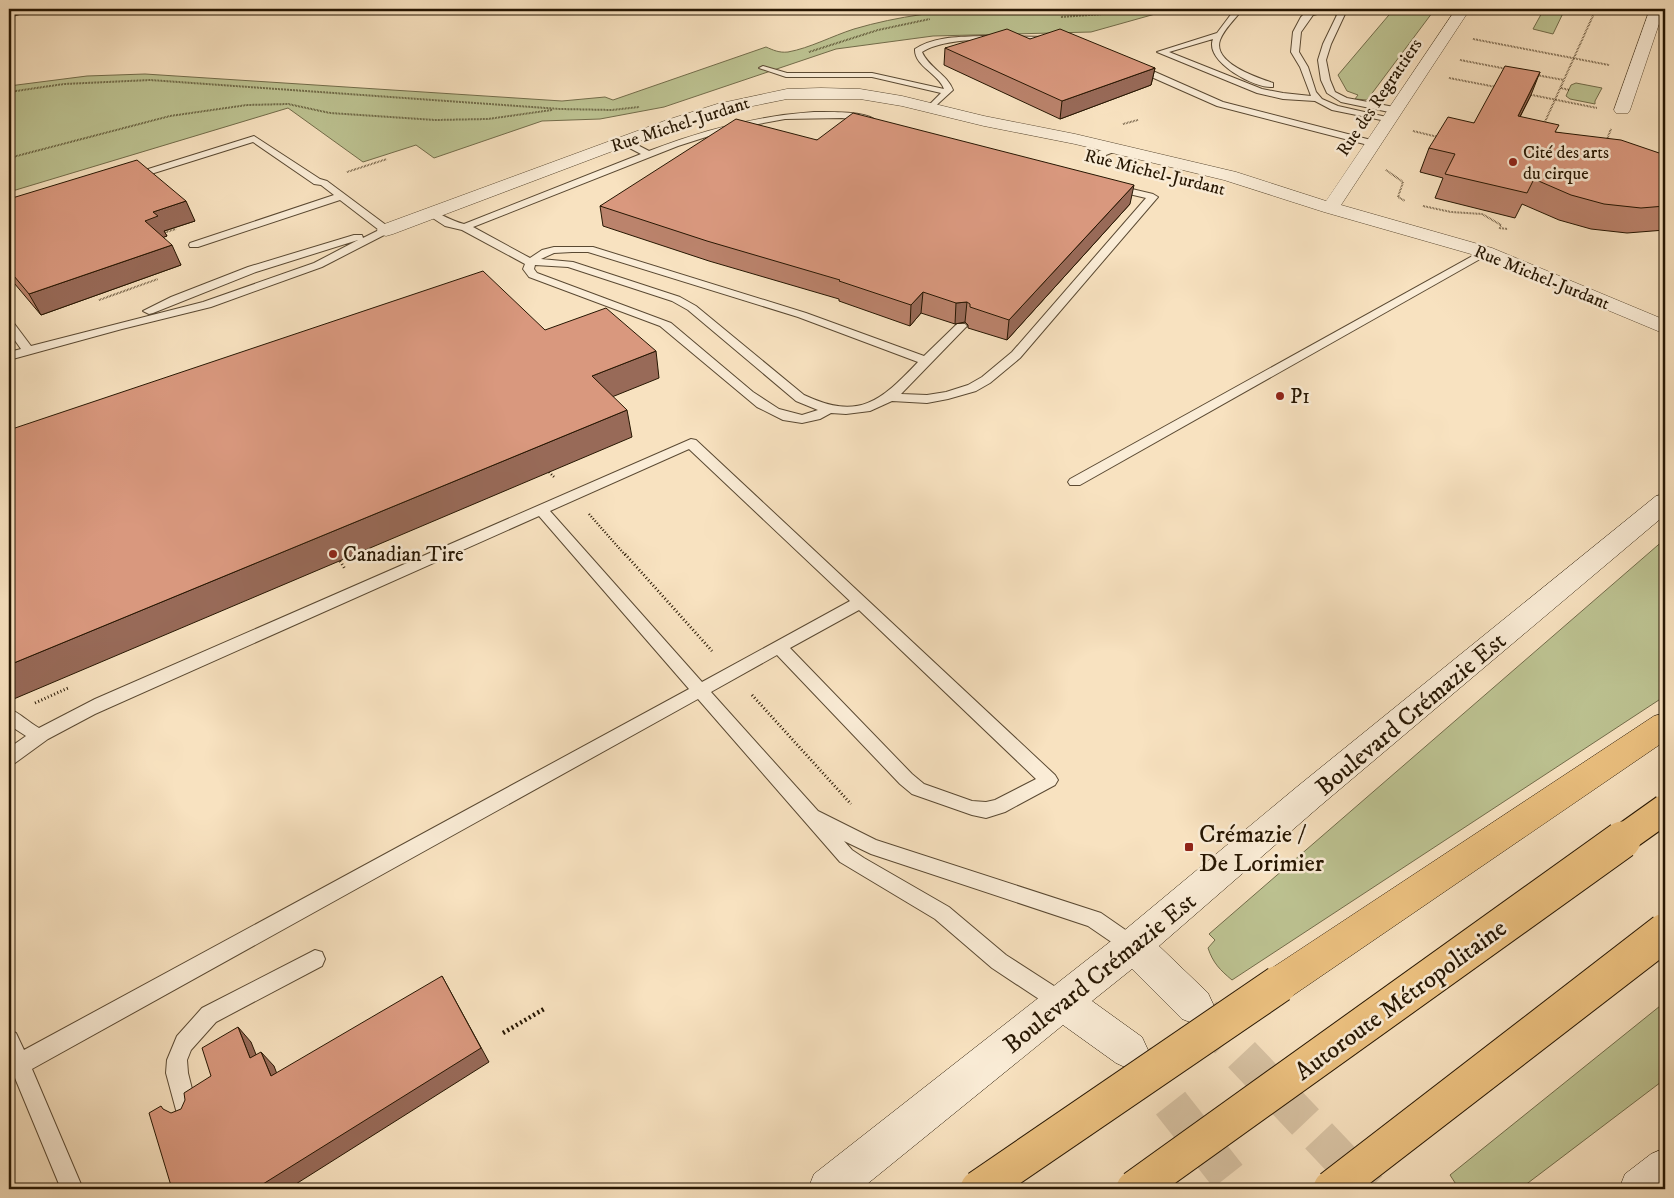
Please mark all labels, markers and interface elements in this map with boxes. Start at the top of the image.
street label: Rue des Regrattiers [1332,35,1427,161]
street label: Rue Michel-Jurdant [608,92,753,158]
place label: Cité des arts du cirque [1523,142,1609,185]
street label: Rue Michel-Jurdant [1082,145,1228,201]
marker: Cité des arts du cirque [1507,156,1519,168]
street label: Rue Michel-Jurdant [1471,241,1613,315]
place label: P1 [1290,384,1310,410]
marker: P1 [1274,390,1286,402]
place label: Canadian Tire [343,542,464,568]
marker: Canadian Tire [327,548,339,560]
street label: Boulevard Crémazie Est [1309,625,1513,803]
place label: Crémazie / De Lorimier [1199,819,1325,879]
marker: Crémazie / De Lorimier [1183,841,1195,853]
street label: Boulevard Crémazie Est [997,886,1203,1060]
street label: Autoroute Métropolitaine [1289,913,1513,1088]

